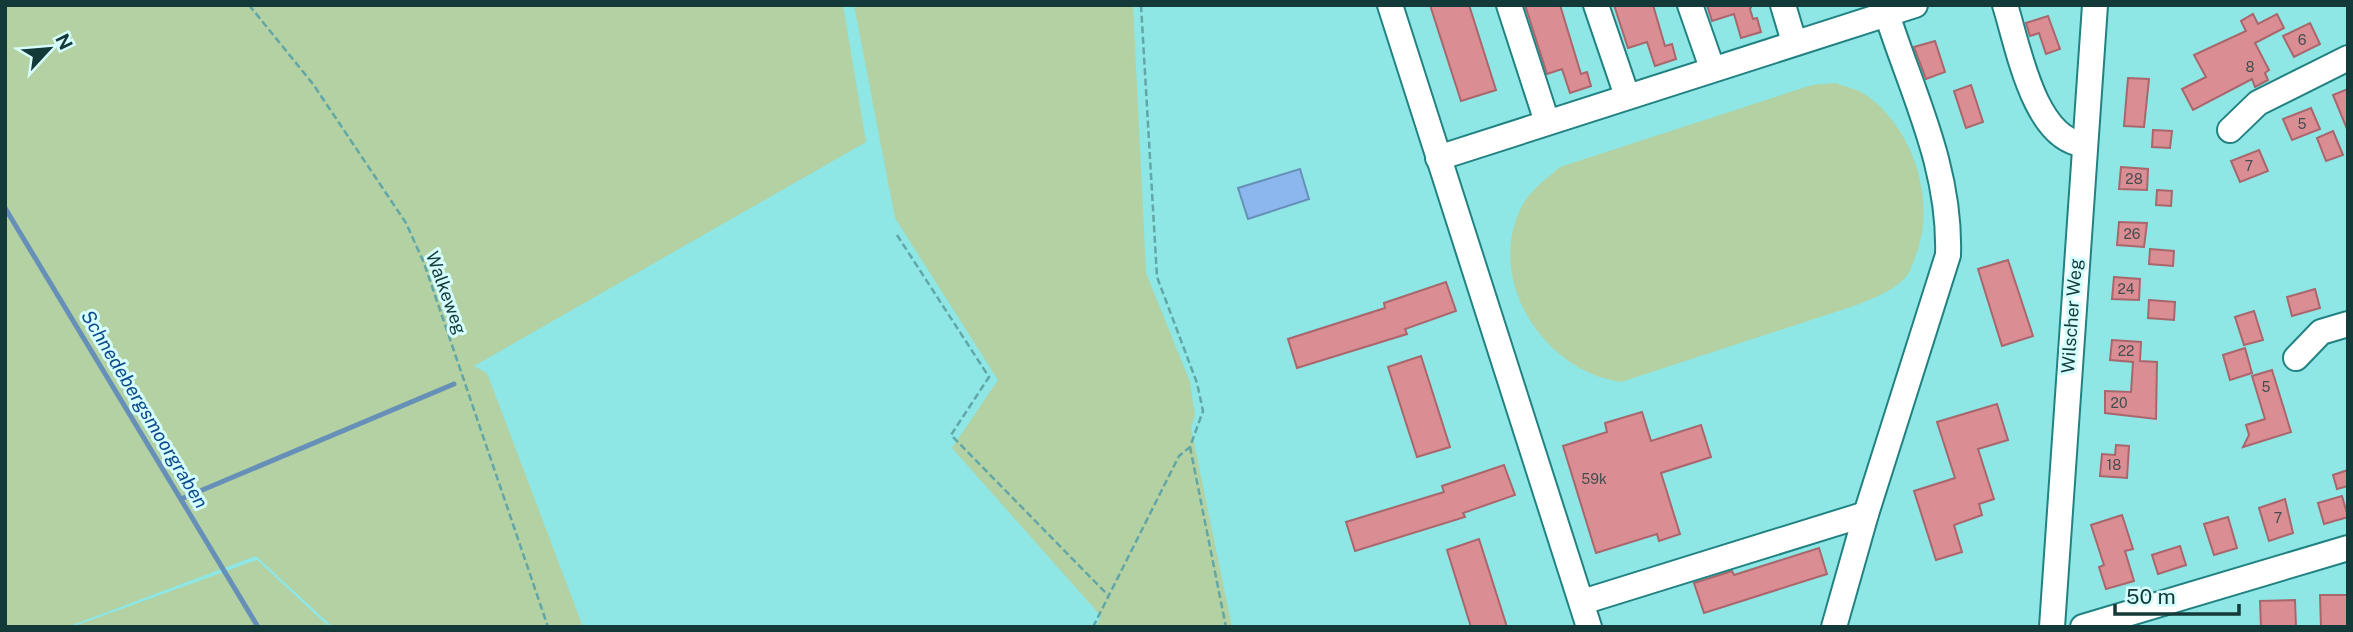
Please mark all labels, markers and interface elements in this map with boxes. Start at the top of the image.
north arrow [14,14,84,84]
text: N [51,30,77,53]
house number: 6 [2298,32,2307,48]
house number: 8 [2245,59,2255,75]
house number: 5 [2298,116,2307,132]
house number: 7 [2245,158,2253,174]
house number: 28 [2125,171,2143,187]
house number: 26 [2123,226,2141,242]
street label: Walkeweg [422,249,471,337]
street label: Wilscher Weg [2057,258,2086,374]
house number: 24 [2117,281,2135,297]
water label: Schnedebergsmoorgraben [77,306,213,512]
house number: 22 [2118,343,2134,359]
house number: 5 [2262,379,2271,395]
house number: 20 [2111,395,2127,411]
house number: 18 [2107,457,2121,473]
house number: 59k [1581,471,1607,487]
house number: 7 [2274,510,2282,526]
scale bar [2115,572,2239,616]
text: 50 m [2126,584,2176,609]

